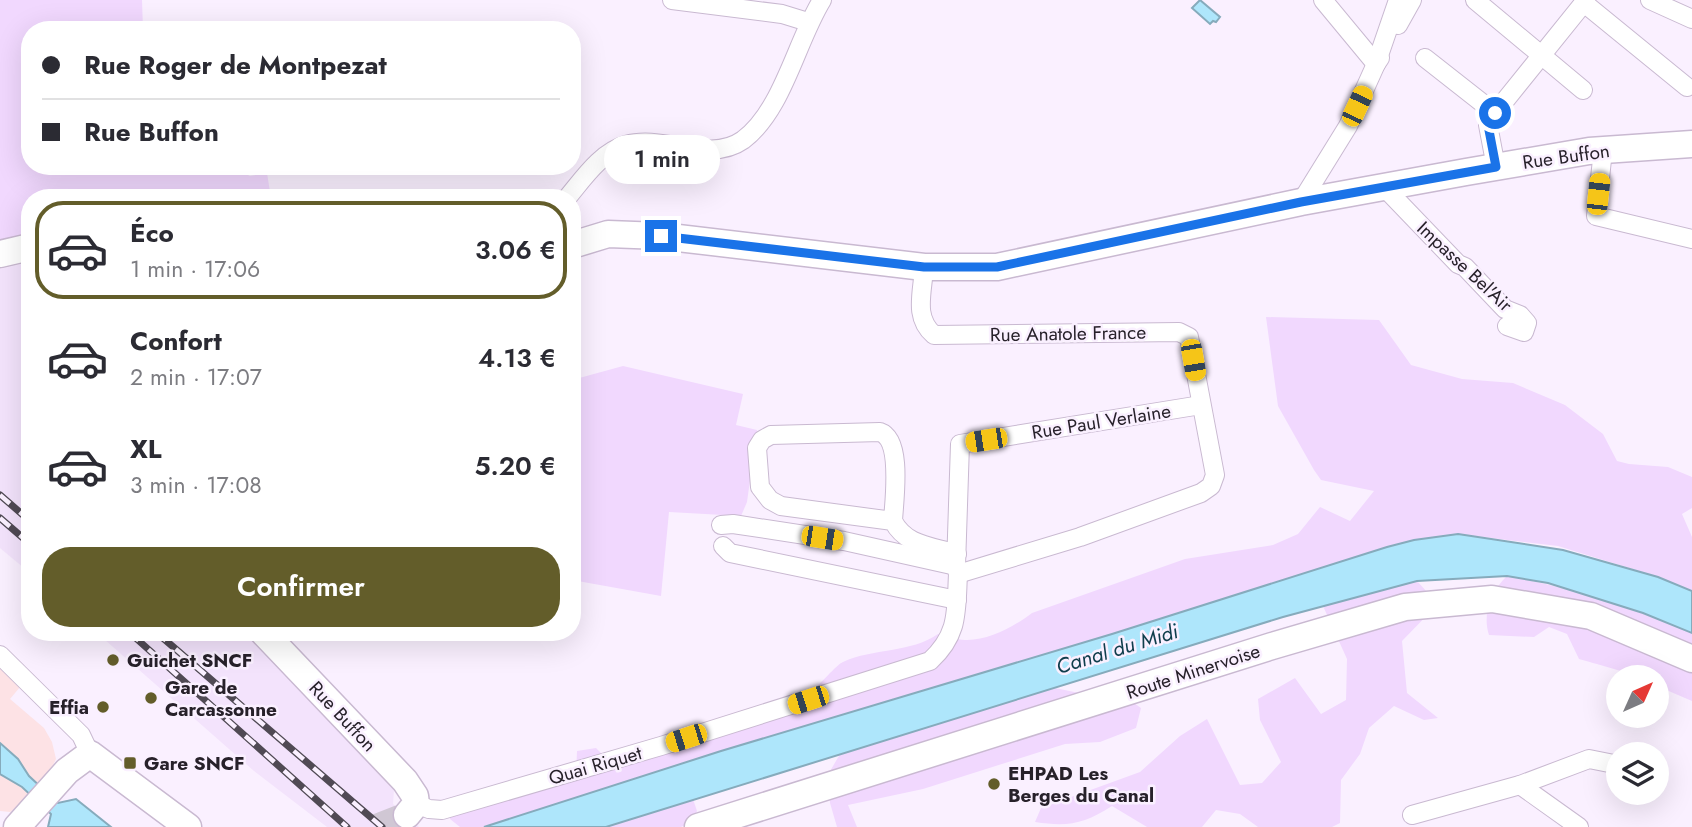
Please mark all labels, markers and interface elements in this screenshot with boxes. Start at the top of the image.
text: Rue Roger de Montpezat [84,46,387,84]
car [1339,83,1376,129]
route start [1479,97,1511,129]
text: Rue Buffon [84,113,219,151]
callout: 1 min [603,134,719,184]
street label: Rue Buffon [1521,137,1611,176]
text: 1 min [634,142,690,176]
car [1586,172,1611,216]
text: Éco [130,214,174,252]
street label: Impasse Bel'Air [1411,215,1519,318]
icon: car [46,219,109,282]
route end [645,220,677,252]
text: 3.06 € [475,231,556,269]
text: 1 min · 17:06 [130,252,260,286]
street label: Rue Anatole France [990,319,1147,348]
text: Confort [130,322,222,360]
icon: car [46,327,109,390]
car [1180,337,1207,383]
text: 4.13 € [478,339,556,377]
text: 2 min · 17:07 [130,360,262,394]
street label: Rue Paul Verlaine [1029,397,1173,446]
car [964,426,1009,454]
text: XL [130,430,162,468]
icon: car [46,435,109,498]
text: 5.20 € [474,447,556,485]
text: 3 min · 17:08 [130,468,262,502]
car [800,524,845,552]
button: Confirmer [42,547,560,627]
water label: Canal du Midi [1052,616,1182,682]
street label: Route Minervoise [1123,637,1264,706]
place label: Guichet SNCF [127,647,252,674]
marker: Guichet SNCF [105,652,121,668]
north arrow [1606,665,1670,728]
map controls [1606,665,1669,805]
place label: Gare de Carcassonne [165,674,277,723]
street label: Rue Buffon [303,675,382,758]
car [785,684,832,716]
marker: Gare de Carcassonne [143,690,159,706]
place label: Effia [49,694,89,721]
marker: Effia [95,699,111,715]
car [663,722,710,754]
street label: Quai Riquet [546,739,645,792]
button: layers [1606,742,1669,805]
place label: Gare SNCF [144,750,245,777]
marker: Gare SNCF [122,755,138,771]
place label: EHPAD Les Berges du Canal [1008,760,1154,809]
marker: EHPAD Les Berges du Canal [986,776,1002,792]

